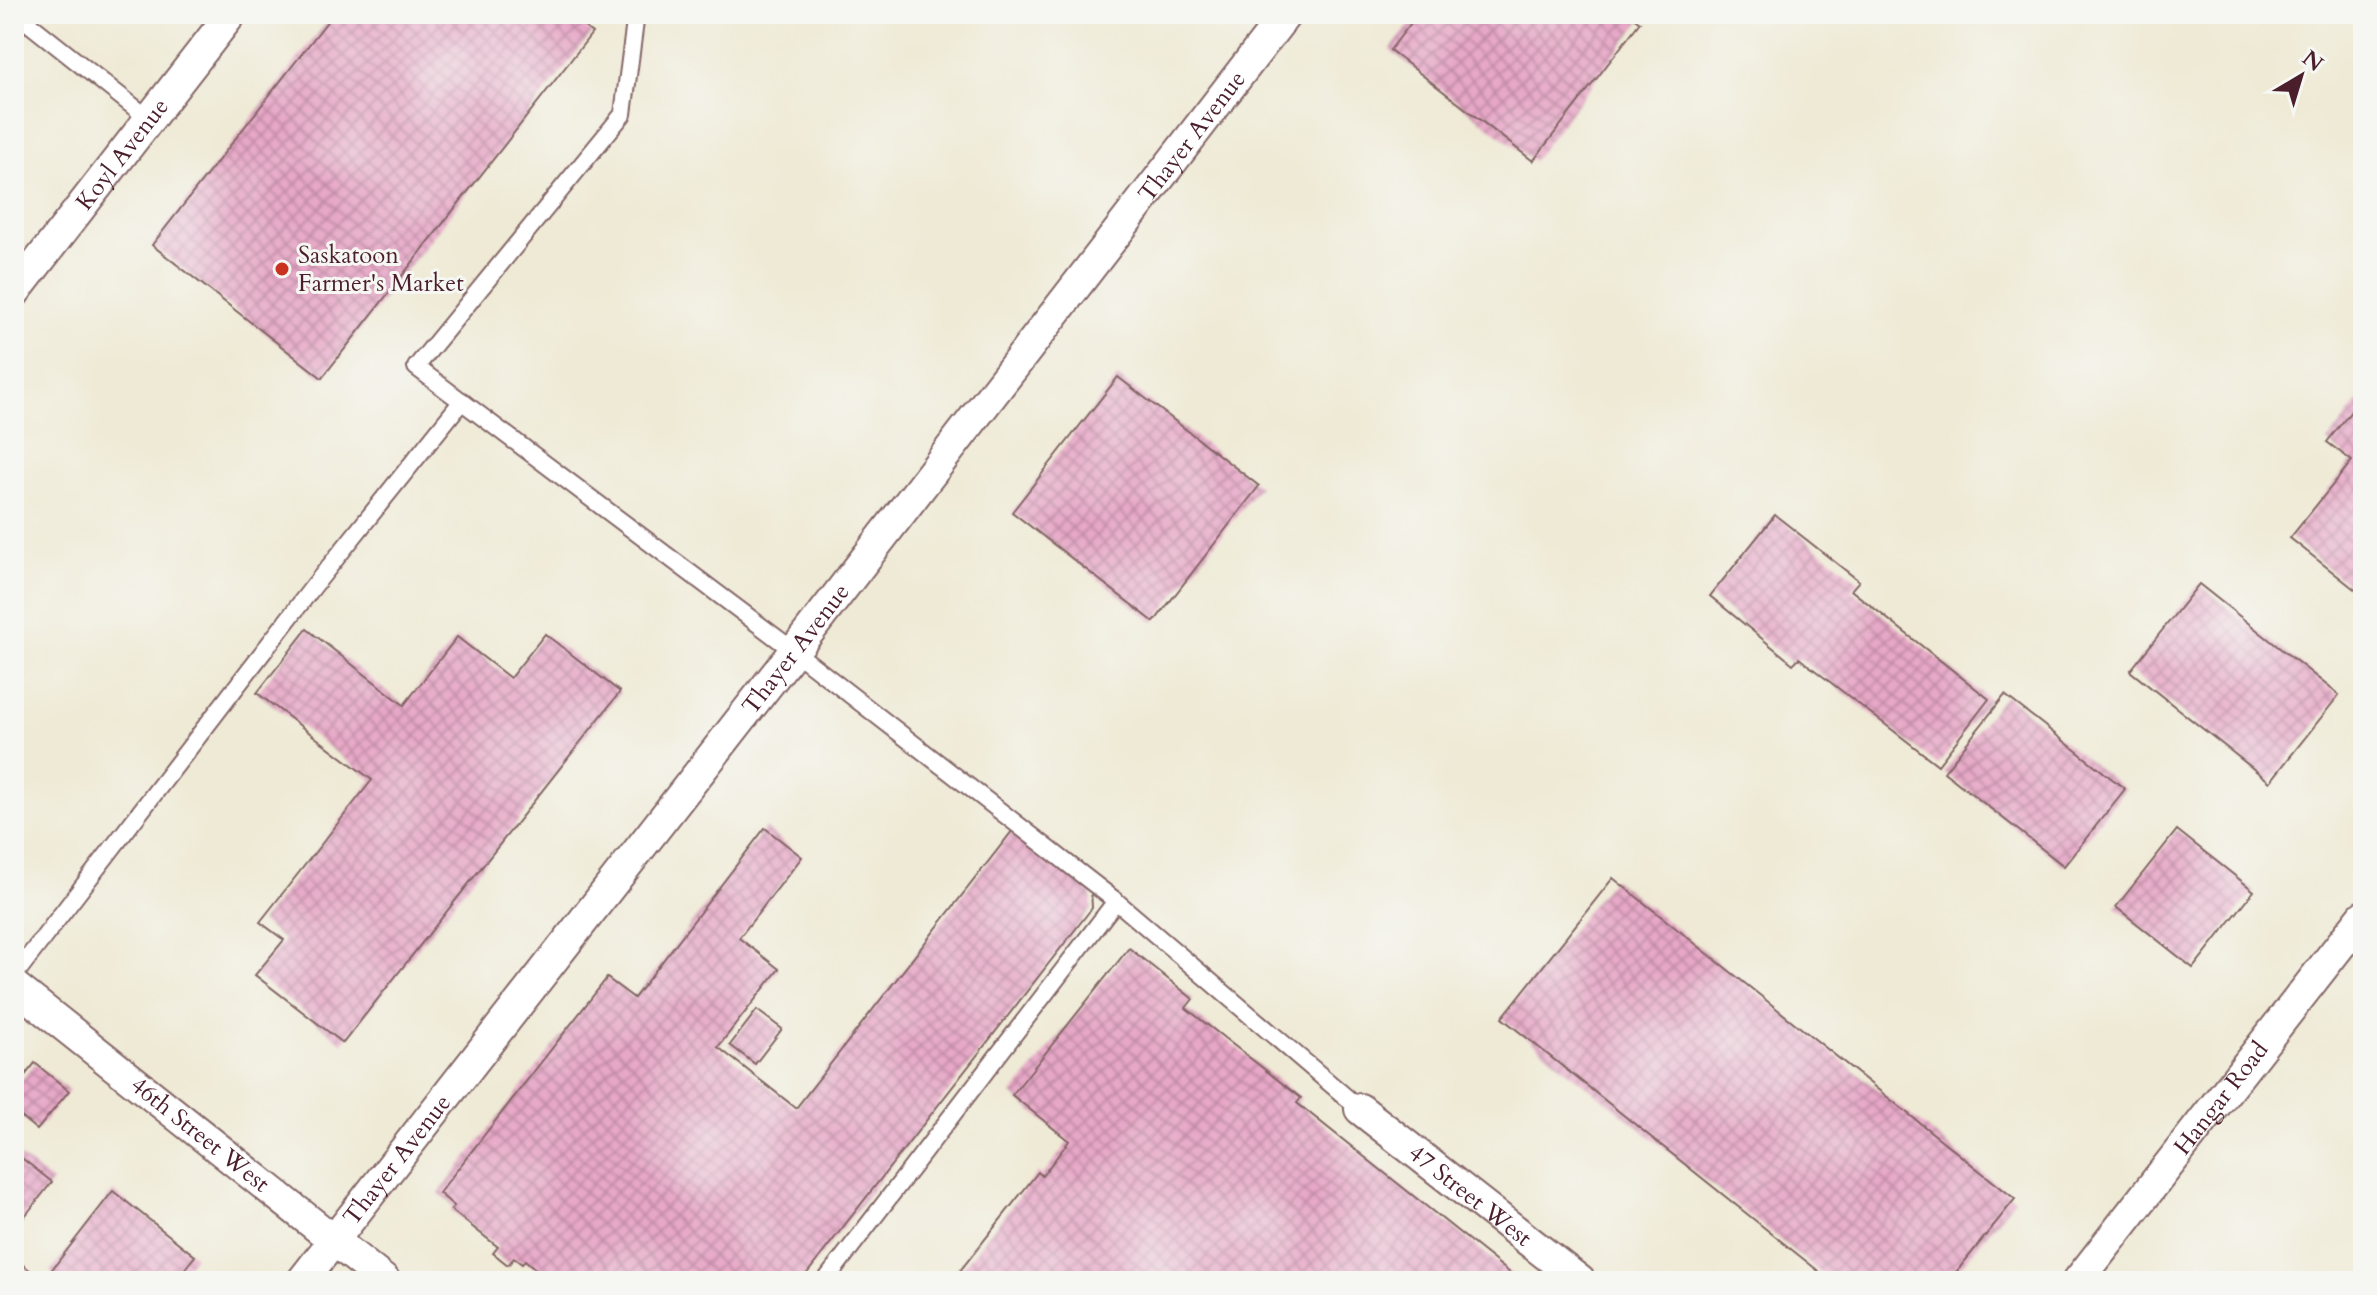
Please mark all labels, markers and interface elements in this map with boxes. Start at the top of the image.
north arrow [2261,36,2341,116]
text: N [2296,43,2329,79]
street label: Thayer Avenue [1130,64,1253,209]
street label: Koyl Avenue [68,91,176,217]
place label: Saskatoon Farmer's Market [298,239,464,300]
marker: Saskatoon Farmer's Market [273,260,291,278]
street label: Thayer Avenue [734,576,857,721]
street label: Hangar Road [2166,1034,2276,1162]
street label: 46th Street West [124,1069,277,1200]
street label: Thayer Avenue [335,1087,458,1232]
street label: 47 Street West [1402,1137,1539,1254]

